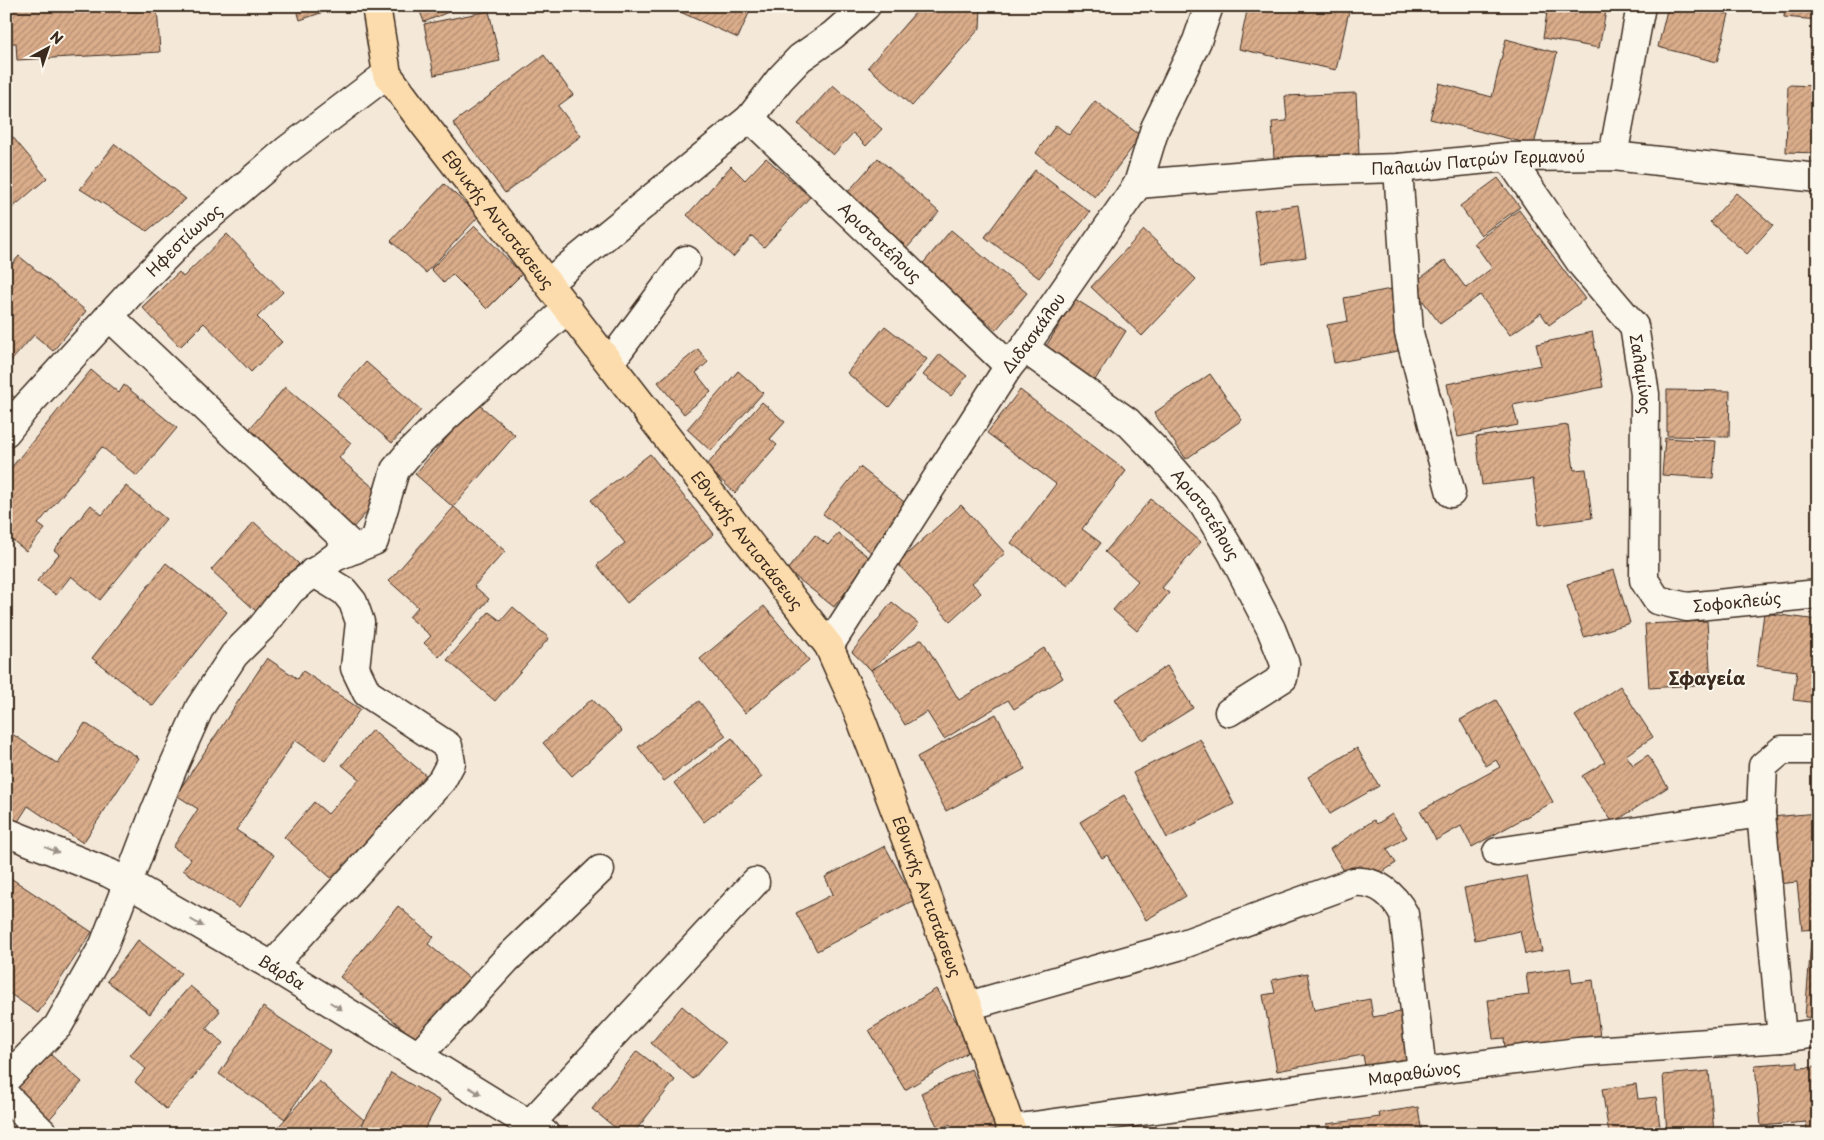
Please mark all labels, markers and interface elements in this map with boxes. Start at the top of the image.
north arrow [22,22,72,72]
text: N [46,26,68,49]
street label: Παλαιών Πατρών Γερμανού [1371,143,1585,180]
street label: Εθνικής Αντιστάσεως [437,144,561,294]
street label: Αριστοτέλους [834,196,928,287]
street label: Ηφεστίωνος [140,198,227,281]
street label: Διδασκάλου [995,287,1070,378]
street label: Σαλαμίνος [1624,332,1658,415]
street label: Αριστοτέλους [1166,463,1247,564]
street label: Εθνικής Αντιστάσεως [686,465,809,614]
street label: Σοφοκλεώς [1692,585,1782,617]
district label: Σφαγεία [1669,664,1746,691]
street label: Εθνικής Αντιστάσεως [887,812,969,980]
one-way arrow [45,846,60,854]
one-way arrow [190,918,203,927]
street label: Βάρδα [254,948,311,995]
one-way arrow [330,1001,343,1010]
street label: Μαραθώνος [1366,1054,1462,1090]
one-way arrow [468,1086,481,1095]

